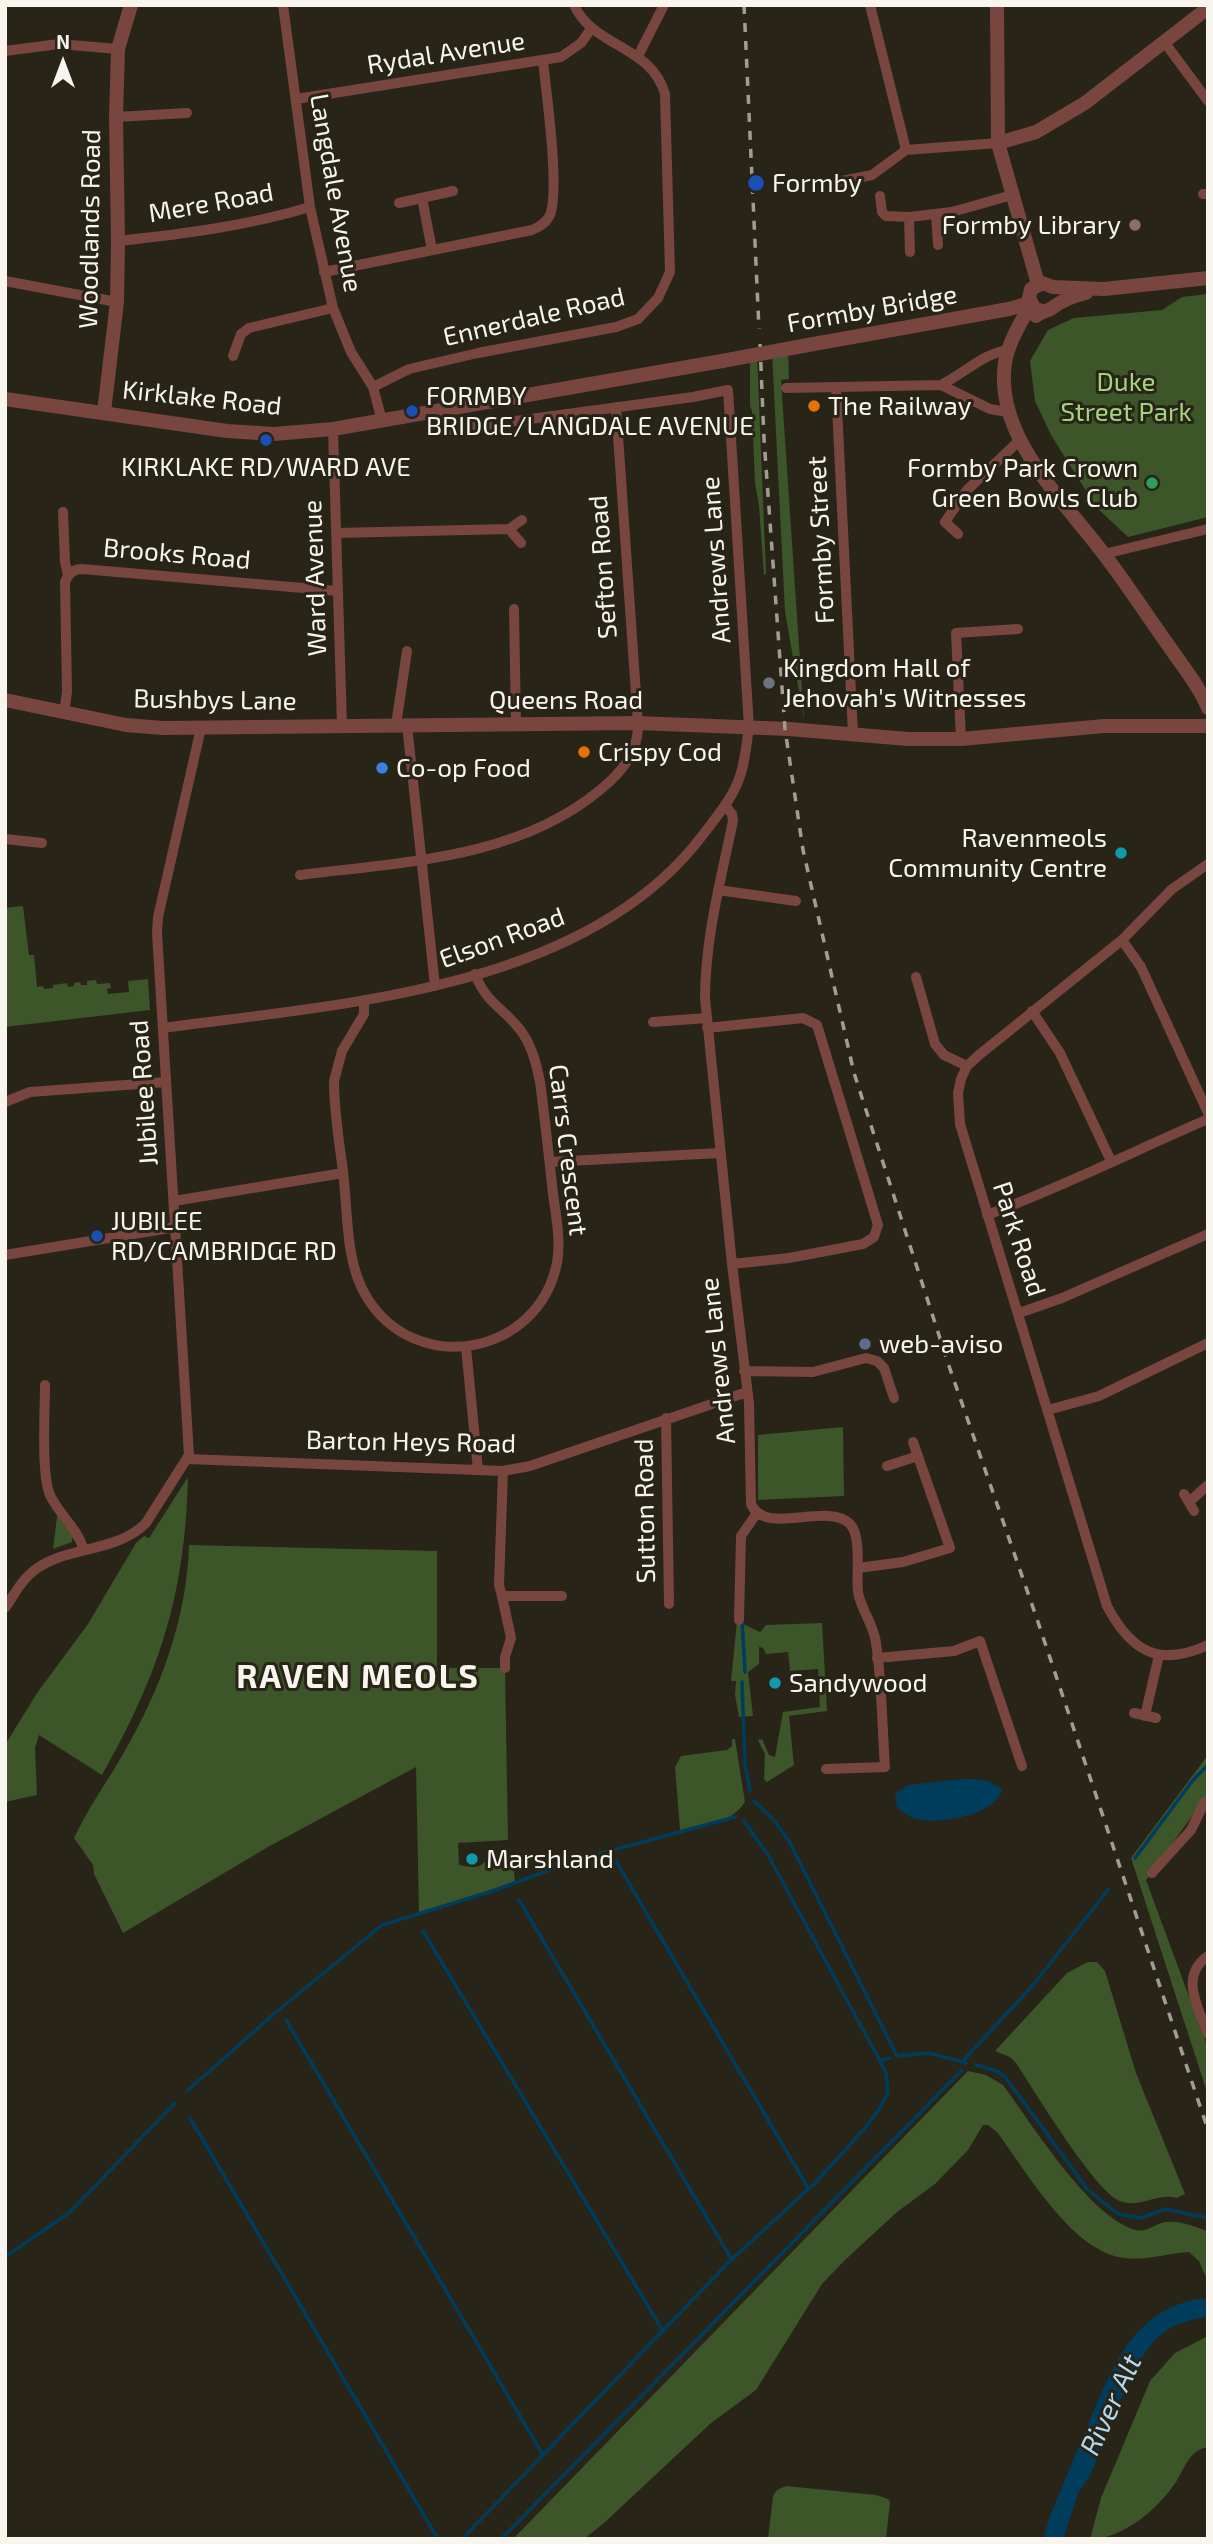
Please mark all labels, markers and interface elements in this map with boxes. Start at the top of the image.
street label: Rydal Avenue [365,25,527,81]
north arrow [28,28,98,98]
text: N [56,30,70,53]
street label: Langdale Avenue [303,91,369,295]
street label: Woodlands Road [73,129,107,329]
place label: Formby [772,167,862,199]
marker: Formby [746,173,766,193]
street label: Mere Road [146,177,276,229]
place label: Formby Library [942,209,1121,241]
marker: Formby Library [1127,217,1143,233]
street label: Formby Bridge [785,279,959,339]
street label: Ennerdale Road [440,281,628,353]
park label: Duke Street Park [1060,366,1192,428]
street label: Kirklake Road [121,374,283,422]
place label: FORMBY BRIDGE/LANGDALE AVENUE [426,380,754,442]
place label: The Railway [828,390,971,422]
marker: The Railway [806,398,822,414]
marker: FORMBY BRIDGE/LANGDALE AVENUE [404,403,420,419]
marker: KIRKLAKE RD/WARD AVE [258,432,274,448]
place label: KIRKLAKE RD/WARD AVE [121,451,411,483]
place label: Formby Park Crown Green Bowls Club [907,452,1138,514]
street label: Formby Street [801,455,841,625]
street label: Andrews Lane [695,475,737,645]
marker: Formby Park Crown Green Bowls Club [1144,475,1160,491]
street label: Sefton Road [582,494,624,640]
street label: Ward Avenue [297,499,333,657]
street label: Brooks Road [102,532,252,576]
place label: Kingdom Hall of Jehovah's Witnesses [783,652,1026,714]
marker: Kingdom Hall of Jehovah's Witnesses [761,675,777,691]
street label: Bushbys Lane [133,683,297,717]
street label: Queens Road [489,684,643,716]
place label: Crispy Cod [598,736,722,768]
marker: Crispy Cod [576,744,592,760]
place label: Co-op Food [396,752,531,784]
marker: Co-op Food [374,760,390,776]
place label: Ravenmeols Community Centre [888,822,1107,884]
marker: Ravenmeols Community Centre [1113,845,1129,861]
street label: Elson Road [435,901,569,975]
street label: Jubilee Road [123,1019,165,1167]
street label: Carrs Crescent [542,1062,594,1238]
street label: Park Road [986,1178,1052,1300]
place label: JUBILEE RD/CAMBRIDGE RD [111,1205,337,1266]
marker: JUBILEE RD/CAMBRIDGE RD [89,1228,105,1244]
street label: Andrews Lane [694,1276,742,1446]
place label: web-aviso [879,1328,1003,1360]
marker: web-aviso [857,1336,873,1352]
street label: Barton Heys Road [306,1425,516,1459]
street label: Sutton Road [628,1438,662,1584]
district label: RAVEN MEOLS [238,1657,478,1697]
place label: Sandywood [789,1667,927,1699]
marker: Sandywood [767,1675,783,1691]
place label: Marshland [486,1843,614,1875]
marker: Marshland [464,1851,480,1867]
water label: River Alt [1073,2349,1149,2461]

